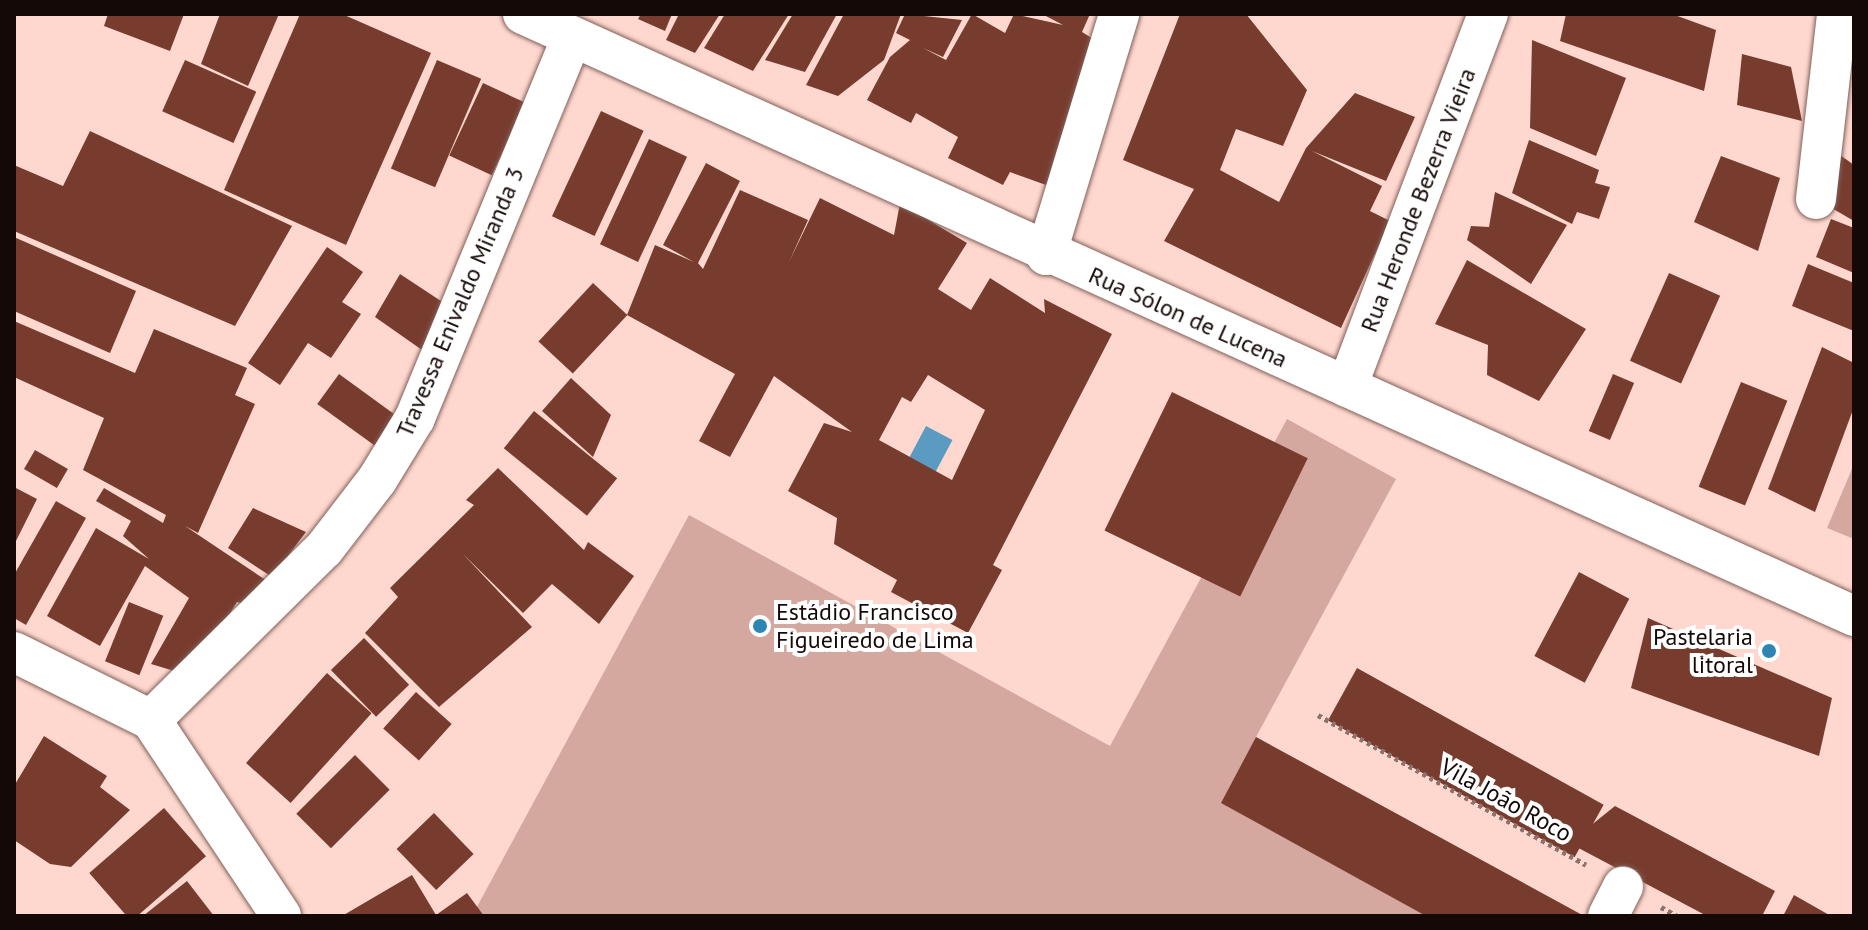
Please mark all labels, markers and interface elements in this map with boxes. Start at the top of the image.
street label: Rua Heronde Bezerra Vieira [1354,64,1482,336]
street label: Travessa Enivaldo Miranda 3 [390,162,530,442]
street label: Rua Sólon de Lucena [1084,260,1292,374]
place label: Estádio Francisco Figueiredo de Lima [776,598,974,654]
marker: Estádio Francisco Figueiredo de Lima [751,617,769,635]
place label: Pastelaria litoral [1653,623,1753,679]
marker: Pastelaria litoral [1760,642,1778,660]
street label: Vila João Roco [1435,752,1577,848]

